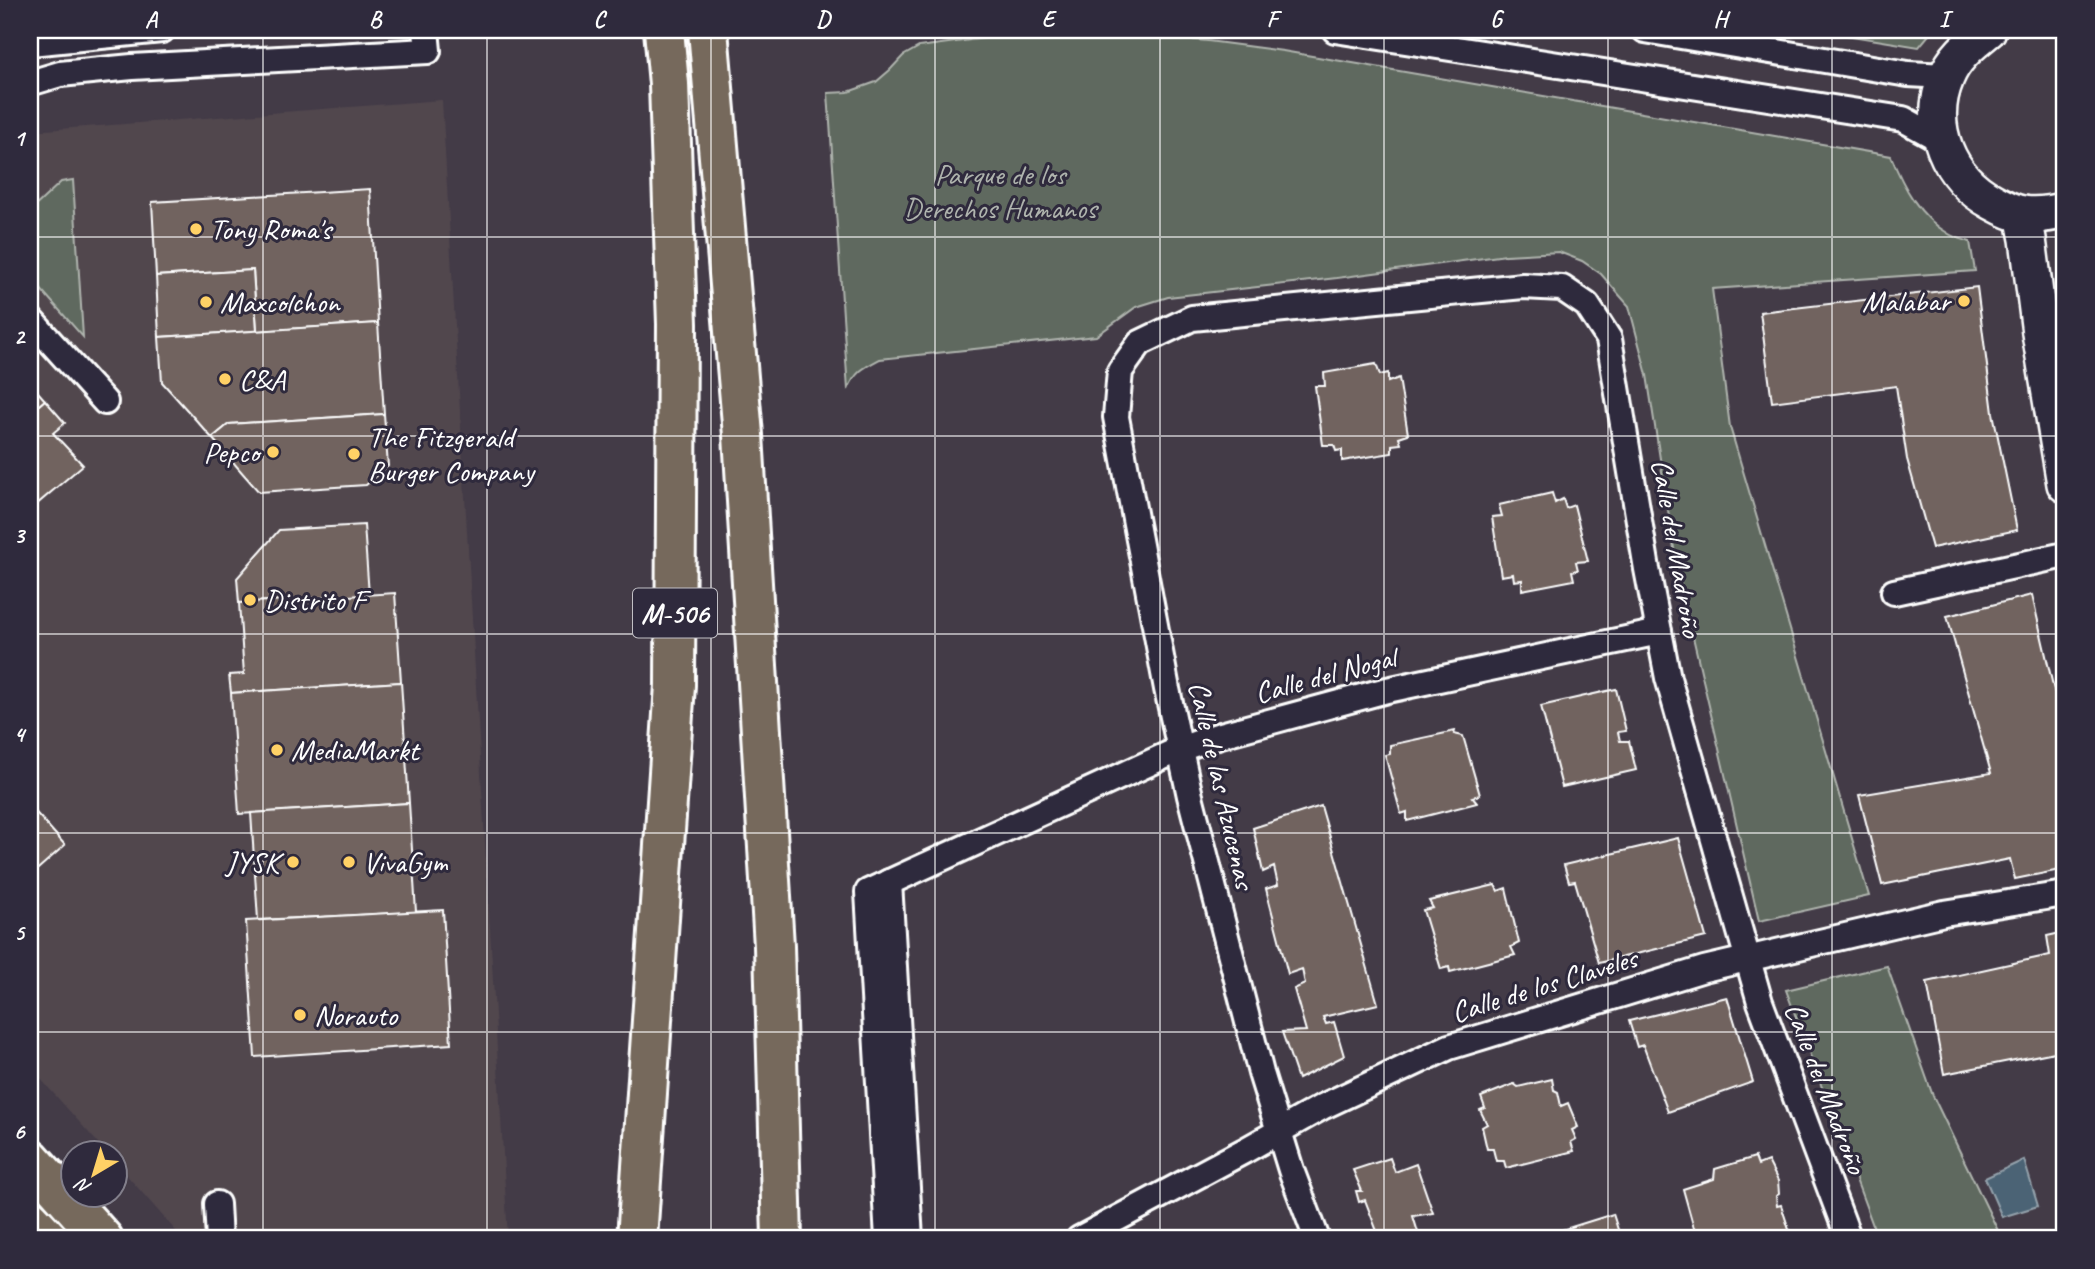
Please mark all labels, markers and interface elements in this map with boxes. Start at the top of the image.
text: A [145,5,159,34]
text: B [369,5,383,34]
text: C [594,5,608,34]
text: D [816,5,832,34]
text: E [1042,5,1058,34]
text: F [1267,5,1283,34]
text: G [1490,5,1505,34]
text: H [1713,5,1731,34]
text: I [1939,5,1954,34]
text: 1 [14,124,27,153]
park label: Parque de los Derechos Humanos [904,155,1099,227]
place label: Tony Roma's [210,210,334,248]
marker: Tony Roma's [188,221,204,237]
place label: Malabar [1862,282,1952,320]
place label: Maxcolchon [220,283,341,321]
marker: Malabar [1956,293,1972,309]
marker: Maxcolchon [198,294,214,310]
text: 2 [14,322,27,351]
place label: C&A [239,360,287,398]
marker: C&A [217,371,233,387]
place label: The Fitzgerald Burger Company [368,418,536,490]
place label: Pepco [203,433,262,471]
marker: Pepco [265,444,281,460]
marker: The Fitzgerald Burger Company [346,446,362,462]
street label: Calle del Madroño [1643,456,1712,641]
text: 3 [14,521,27,550]
place label: Distrito F [264,581,372,619]
road number: M-506 [633,588,717,638]
marker: Distrito F [242,592,258,608]
street label: Calle del Nogal [1250,637,1405,712]
street label: Calle de las Azucenas [1180,678,1265,895]
text: 4 [14,720,27,749]
place label: MediaMarkt [291,731,422,769]
marker: MediaMarkt [269,742,285,758]
place label: JYSK [224,843,285,881]
place label: VivaGym [363,843,449,881]
marker: JYSK [285,854,301,870]
marker: VivaGym [341,854,357,870]
text: 5 [14,918,26,947]
street label: Calle de los Claveles [1446,938,1644,1031]
place label: Norauto [314,996,398,1034]
street label: Calle del Madroño [1776,997,1877,1180]
marker: Norauto [292,1007,308,1023]
text: 6 [14,1117,27,1146]
north arrow [60,1140,130,1210]
text: N [70,1172,96,1200]

